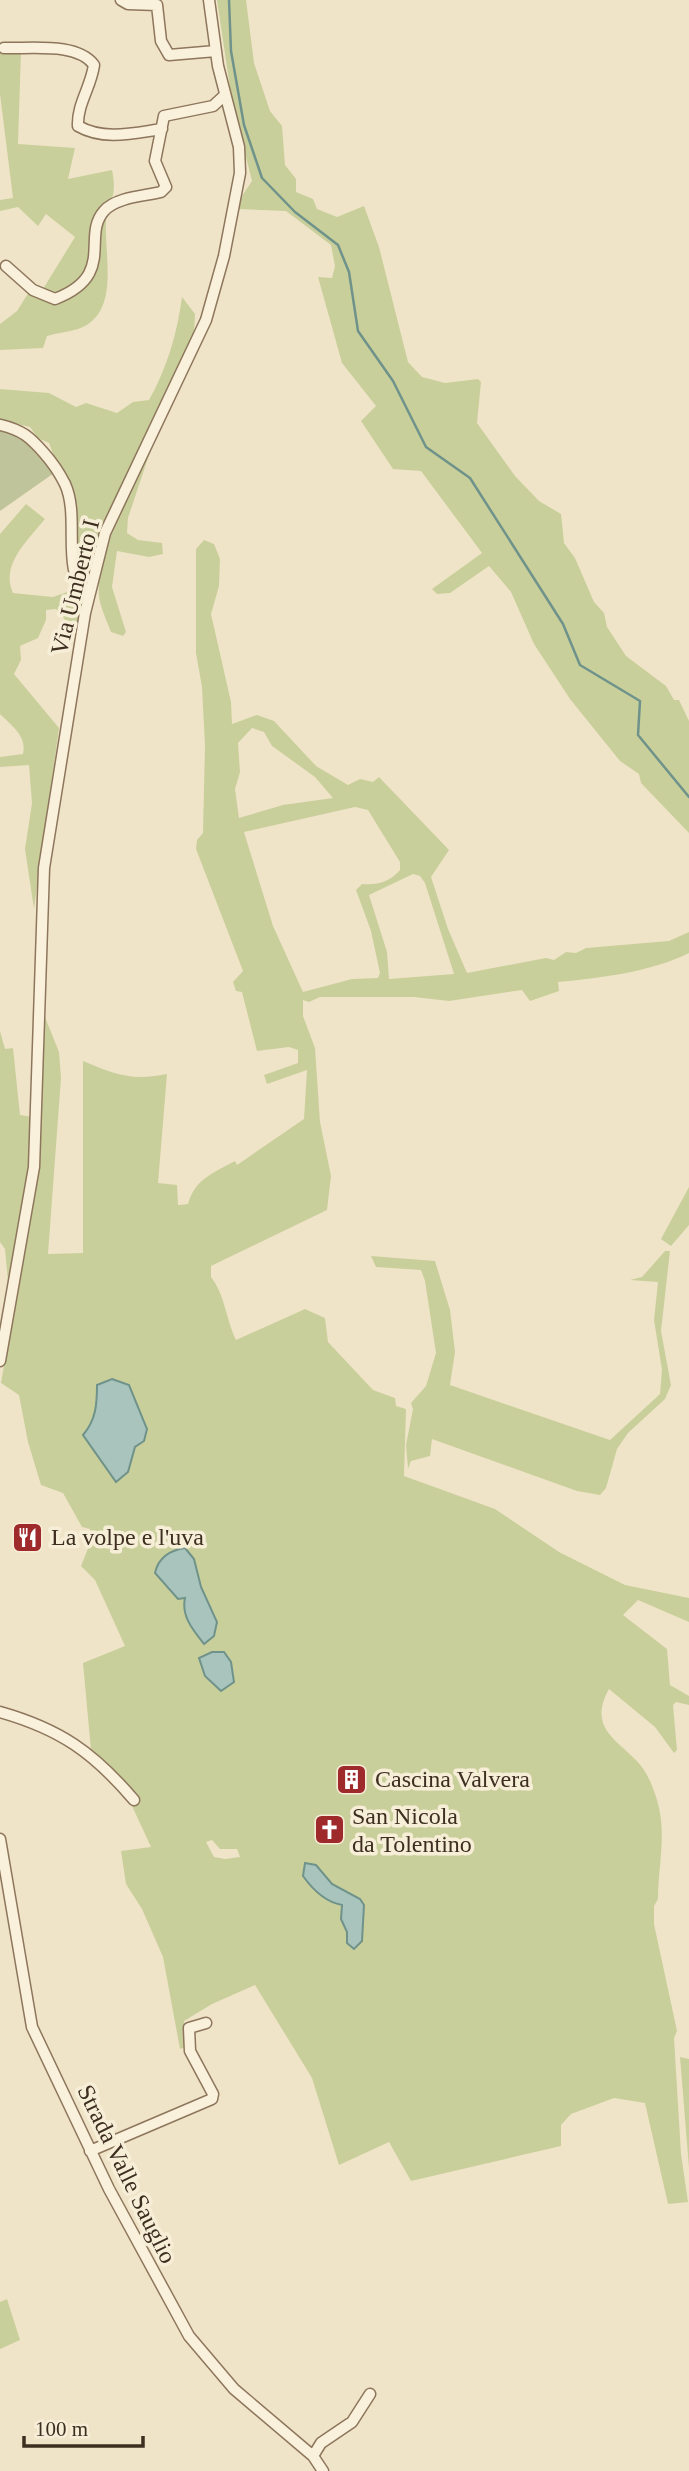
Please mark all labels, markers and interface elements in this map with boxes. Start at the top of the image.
street label: Via Umberto I [46,517,104,657]
restaurant icon: La volpe e l'uva [11,1520,45,1554]
place label: La volpe e l'uva [51,1524,204,1550]
building icon: Cascina Valvera [335,1762,369,1796]
place label: Cascina Valvera [375,1766,530,1792]
place label: San Nicola da Tolentino [352,1803,472,1857]
church icon: San Nicola da Tolentino [312,1813,346,1847]
street label: Strada Valle Sauglio [72,2080,182,2268]
scale bar [24,2404,144,2448]
text: 100 m [35,2417,88,2441]

